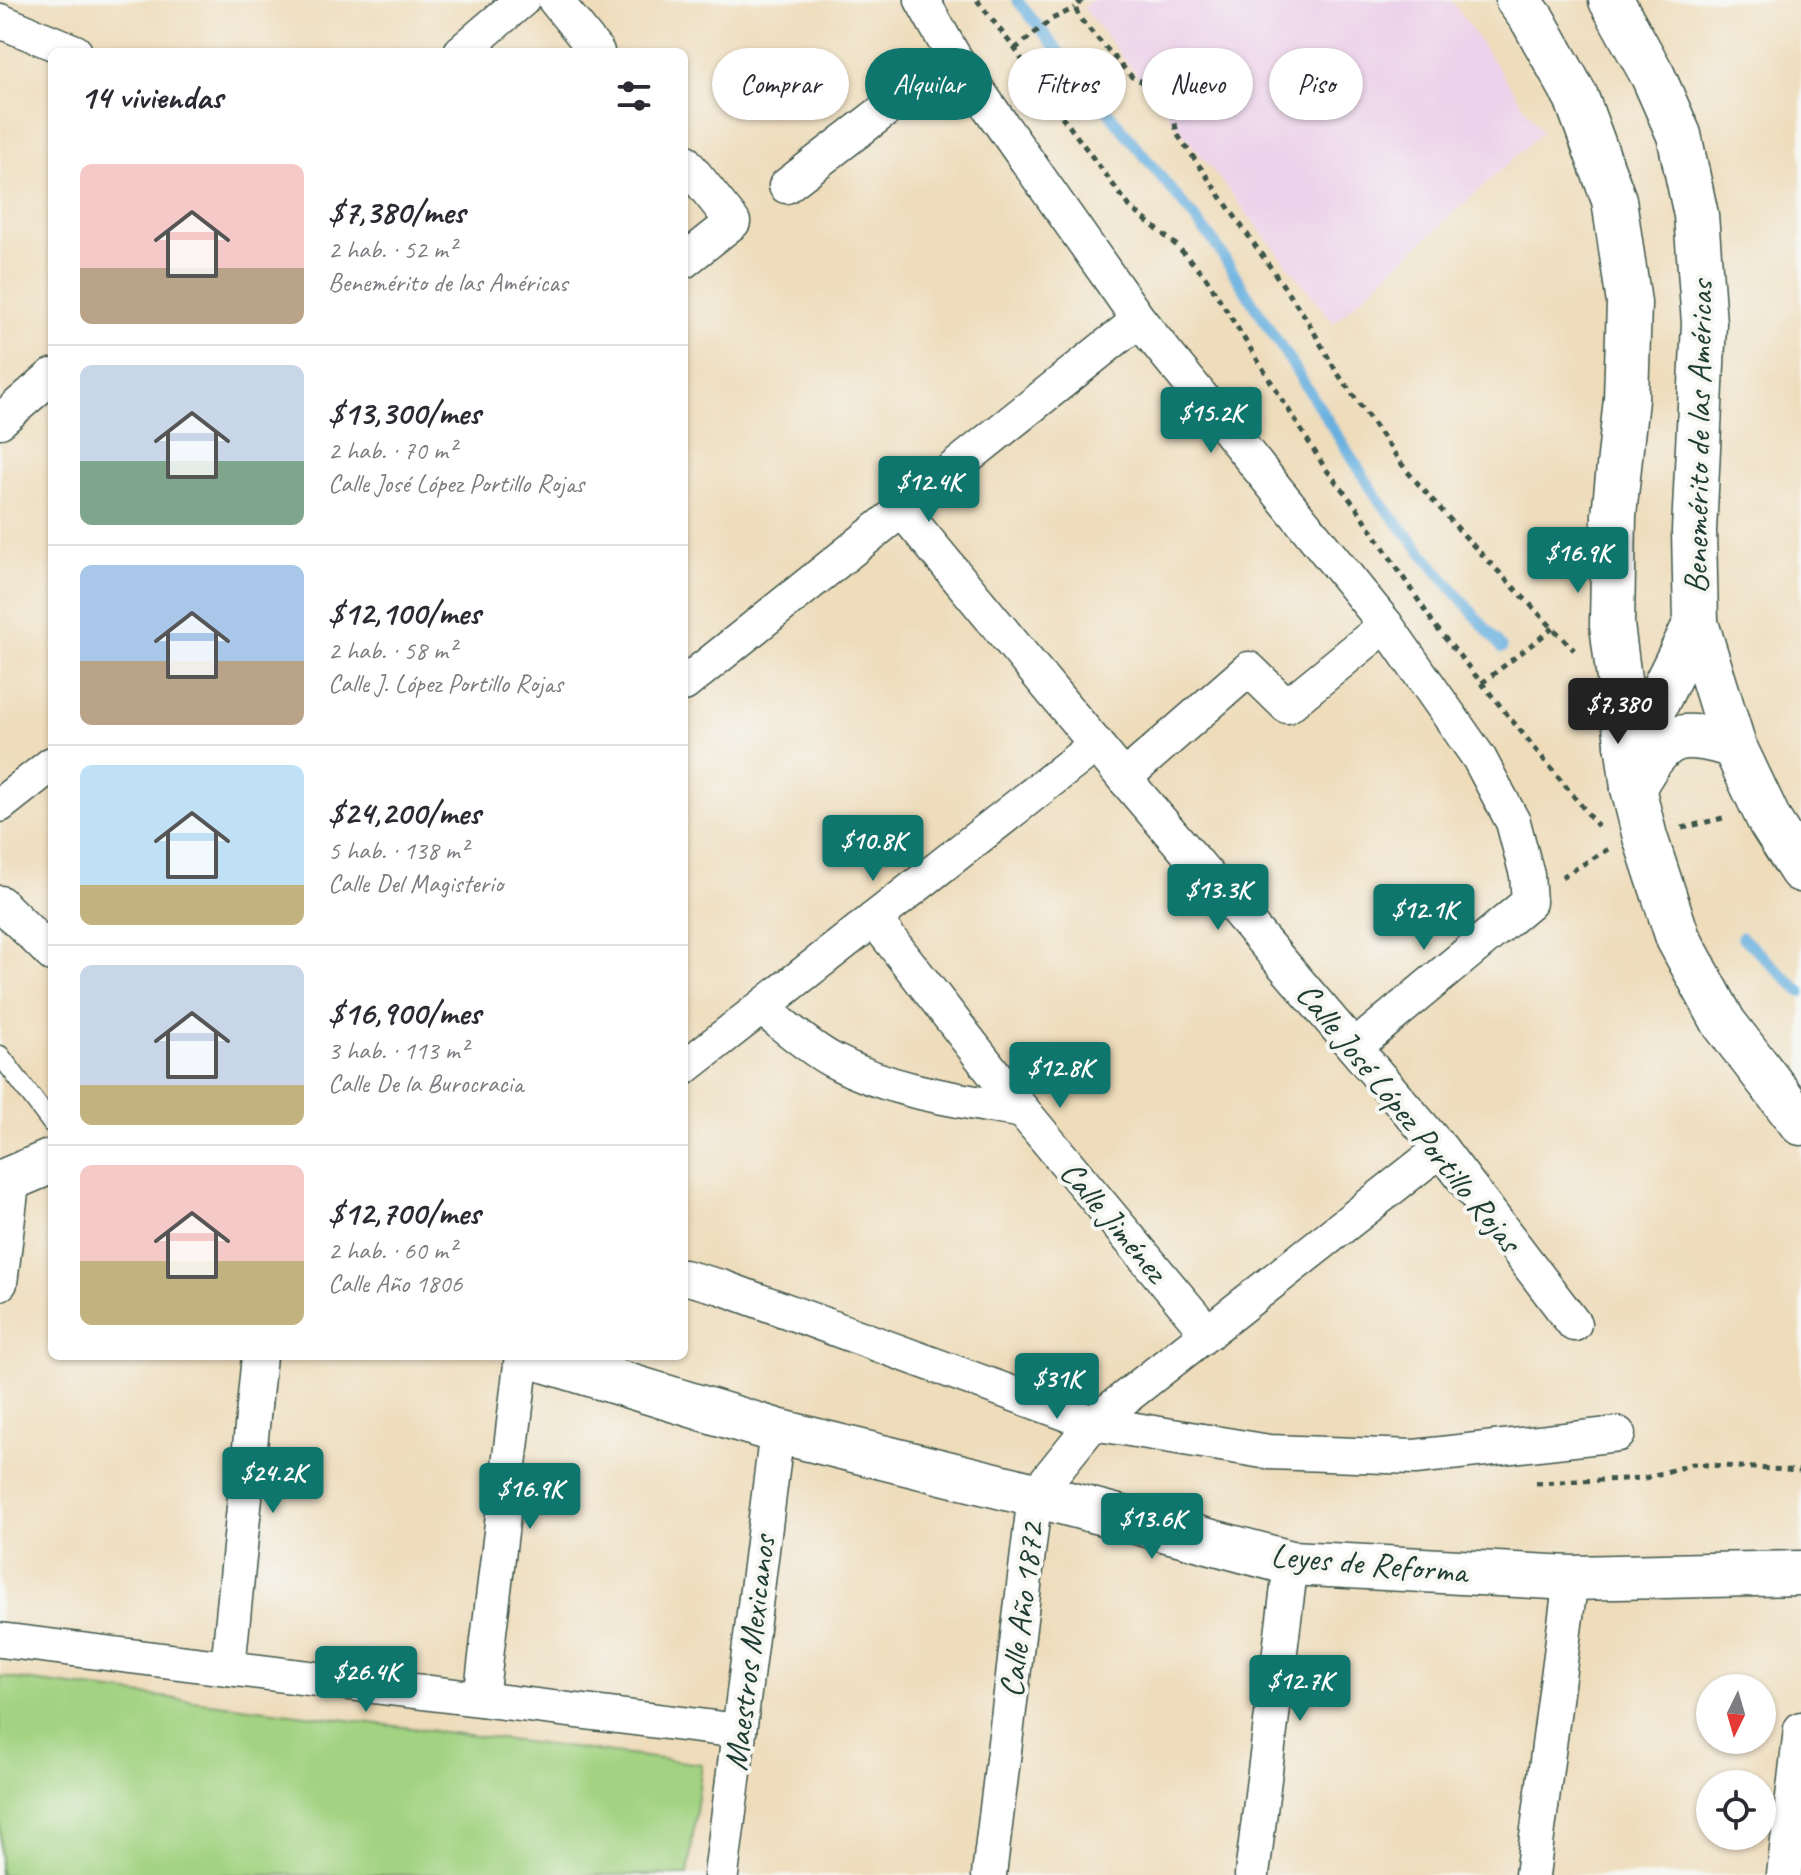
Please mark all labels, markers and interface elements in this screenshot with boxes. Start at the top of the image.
chip: Comprar [712,48,849,120]
chip: Alquilar [865,48,992,120]
chip: Filtros [1008,48,1126,120]
chip: Nuevo [1142,48,1253,120]
chip: Piso [1269,48,1363,120]
icon: filters [612,74,656,118]
text: 14 viviendas [80,75,223,118]
text: $7,380/mes [328,190,465,233]
icon: home [144,196,240,292]
text: 2 hab. · 52 m² [328,233,456,266]
text: Benemérito de las Américas [328,266,568,299]
street label: Benemérito de las Américas [1674,277,1722,594]
pin: $15.2K [1146,387,1276,455]
text: $13,300/mes [328,391,480,434]
text: $15.2K [1179,396,1243,429]
icon: home [144,397,240,493]
text: 2 hab. · 70 m² [328,434,456,467]
pin: $12.4K [864,456,994,524]
text: $12.4K [896,465,962,498]
text: Calle José López Portillo Rojas [328,467,584,500]
pin: $16.9K [1513,527,1643,595]
text: $16.9K [1545,536,1611,569]
text: $12,100/mes [328,591,480,634]
icon: home [144,597,240,693]
text: 2 hab. · 58 m² [328,634,456,667]
text: Calle J. López Portillo Rojas [328,667,563,700]
pin: $7,380 [1553,678,1683,746]
text: $7,380 [1586,687,1650,720]
text: $24,200/mes [328,791,480,834]
icon: home [144,797,240,893]
pin: $10.8K [808,815,938,883]
text: $10.8K [840,824,906,857]
text: 5 hab. · 138 m² [328,834,468,867]
pin: $13.3K [1153,864,1283,932]
text: Calle Del Magisterio [328,867,503,900]
text: $13.3K [1185,873,1251,906]
pin: $12.1K [1359,884,1489,952]
text: $12.1K [1391,893,1457,926]
street label: Calle José López Portillo Rojas [1287,973,1533,1263]
text: $16,900/mes [328,991,481,1034]
icon: home [144,997,240,1093]
text: 3 hab. · 113 m² [328,1034,468,1067]
pin: $12.8K [995,1042,1125,1110]
text: $12.8K [1027,1051,1093,1084]
text: Calle De la Burocracia [328,1067,523,1100]
street label: Calle Jiménez [1051,1151,1179,1293]
text: $12,700/mes [328,1191,480,1234]
icon: home [144,1197,240,1293]
text: 2 hab. · 60 m² [328,1234,456,1267]
text: Calle Año 1806 [328,1267,462,1300]
pin: $31K [1010,1353,1104,1421]
text: $31K [1033,1362,1081,1395]
pin: $24.2K [208,1447,338,1515]
text: $24.2K [240,1456,306,1489]
pin: $16.9K [465,1463,595,1531]
text: $16.9K [497,1472,563,1505]
pin: $13.6K [1087,1493,1217,1561]
text: $13.6K [1119,1502,1185,1535]
street label: Calle Año 1872 [989,1518,1053,1700]
street label: Maestros Mexicanos [713,1531,785,1773]
street label: Leyes de Reforma [1269,1533,1472,1593]
pin: $26.4K [301,1646,431,1714]
text: $26.4K [333,1655,399,1688]
pin: $12.7K [1235,1655,1365,1723]
text: $12.7K [1267,1664,1333,1697]
north arrow [1696,1674,1776,1754]
map controls [1696,1674,1776,1850]
button: locate [1696,1770,1776,1850]

